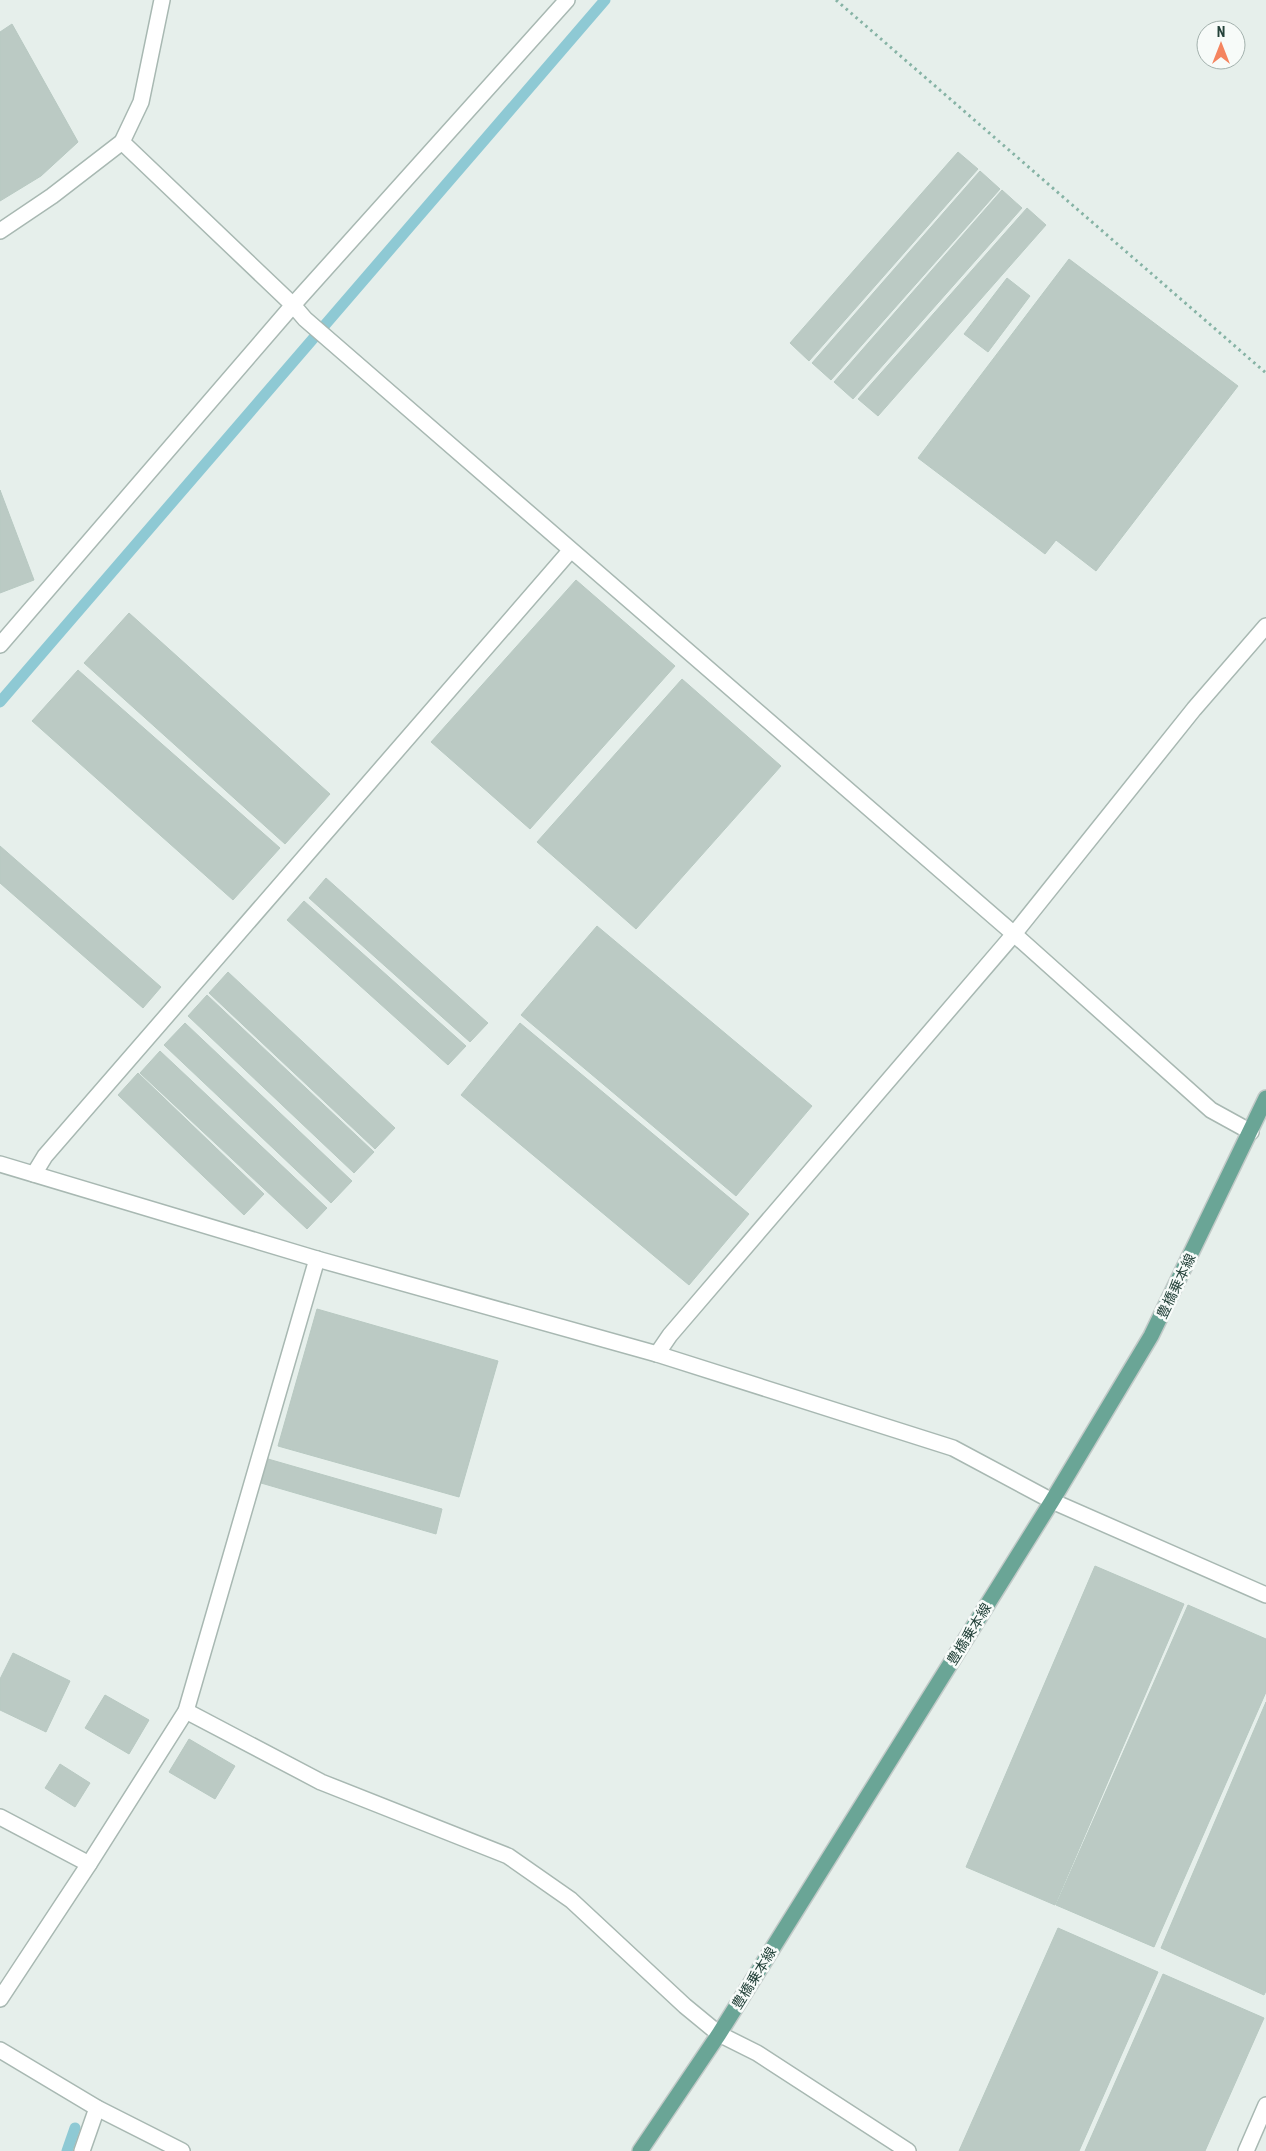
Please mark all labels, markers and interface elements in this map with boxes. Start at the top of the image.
north arrow [1196,20,1246,70]
text: N [1217,24,1225,40]
street label: 豊橋乗本線 [1153,1251,1199,1321]
street label: 豊橋乗本線 [944,1600,994,1668]
street label: 豊橋乗本線 [729,1944,779,2012]

